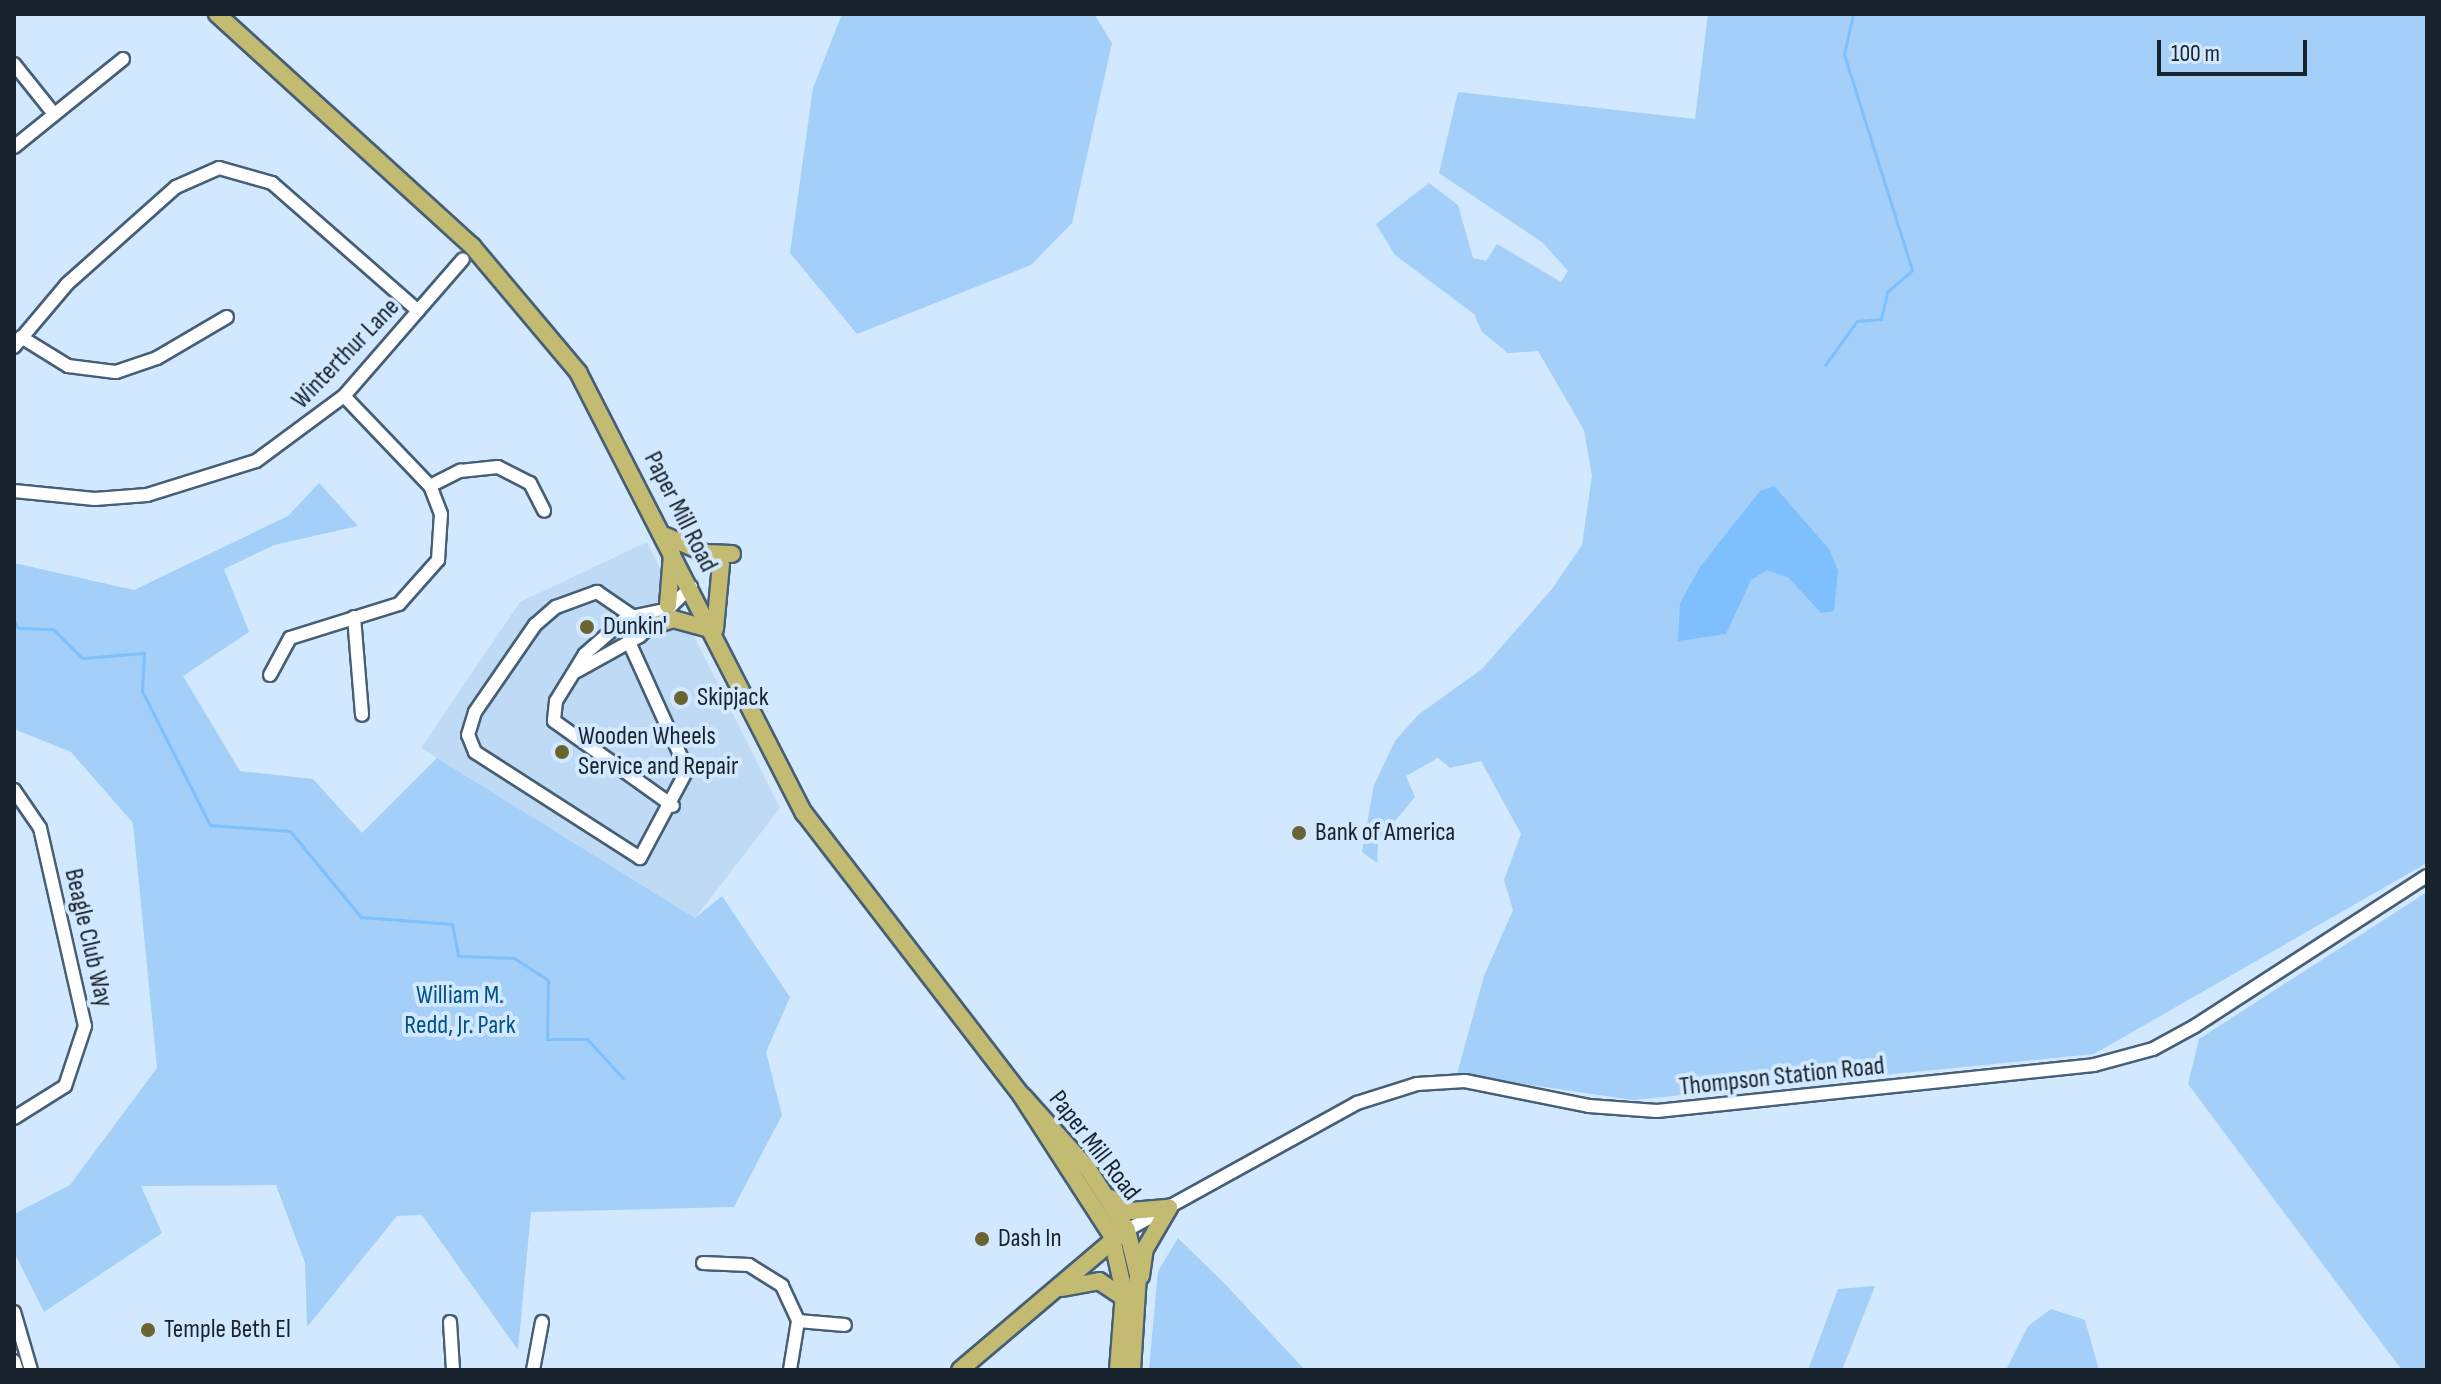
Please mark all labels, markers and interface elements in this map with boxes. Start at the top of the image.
scale bar [2161,24,2311,74]
text: 100 m [2171,39,2220,68]
street label: Winterthur Lane [286,292,406,416]
street label: Paper Mill Road [636,447,724,577]
place label: Dunkin' [603,611,667,643]
marker: Dunkin' [578,618,596,636]
place label: Skipjack [697,682,769,714]
marker: Skipjack [672,689,690,707]
place label: Wooden Wheels Service and Repair [578,721,738,782]
marker: Wooden Wheels Service and Repair [553,743,571,761]
place label: Bank of America [1315,817,1455,849]
marker: Bank of America [1290,824,1308,842]
street label: Beagle Club Way [57,866,119,1010]
park label: William M. Redd, Jr. Park [404,980,516,1042]
street label: Thompson Station Road [1678,1051,1886,1103]
street label: Paper Mill Road [1041,1085,1147,1207]
place label: Dash In [998,1223,1062,1255]
marker: Dash In [973,1230,991,1248]
place label: Temple Beth El [164,1314,291,1346]
marker: Temple Beth El [139,1321,157,1339]

